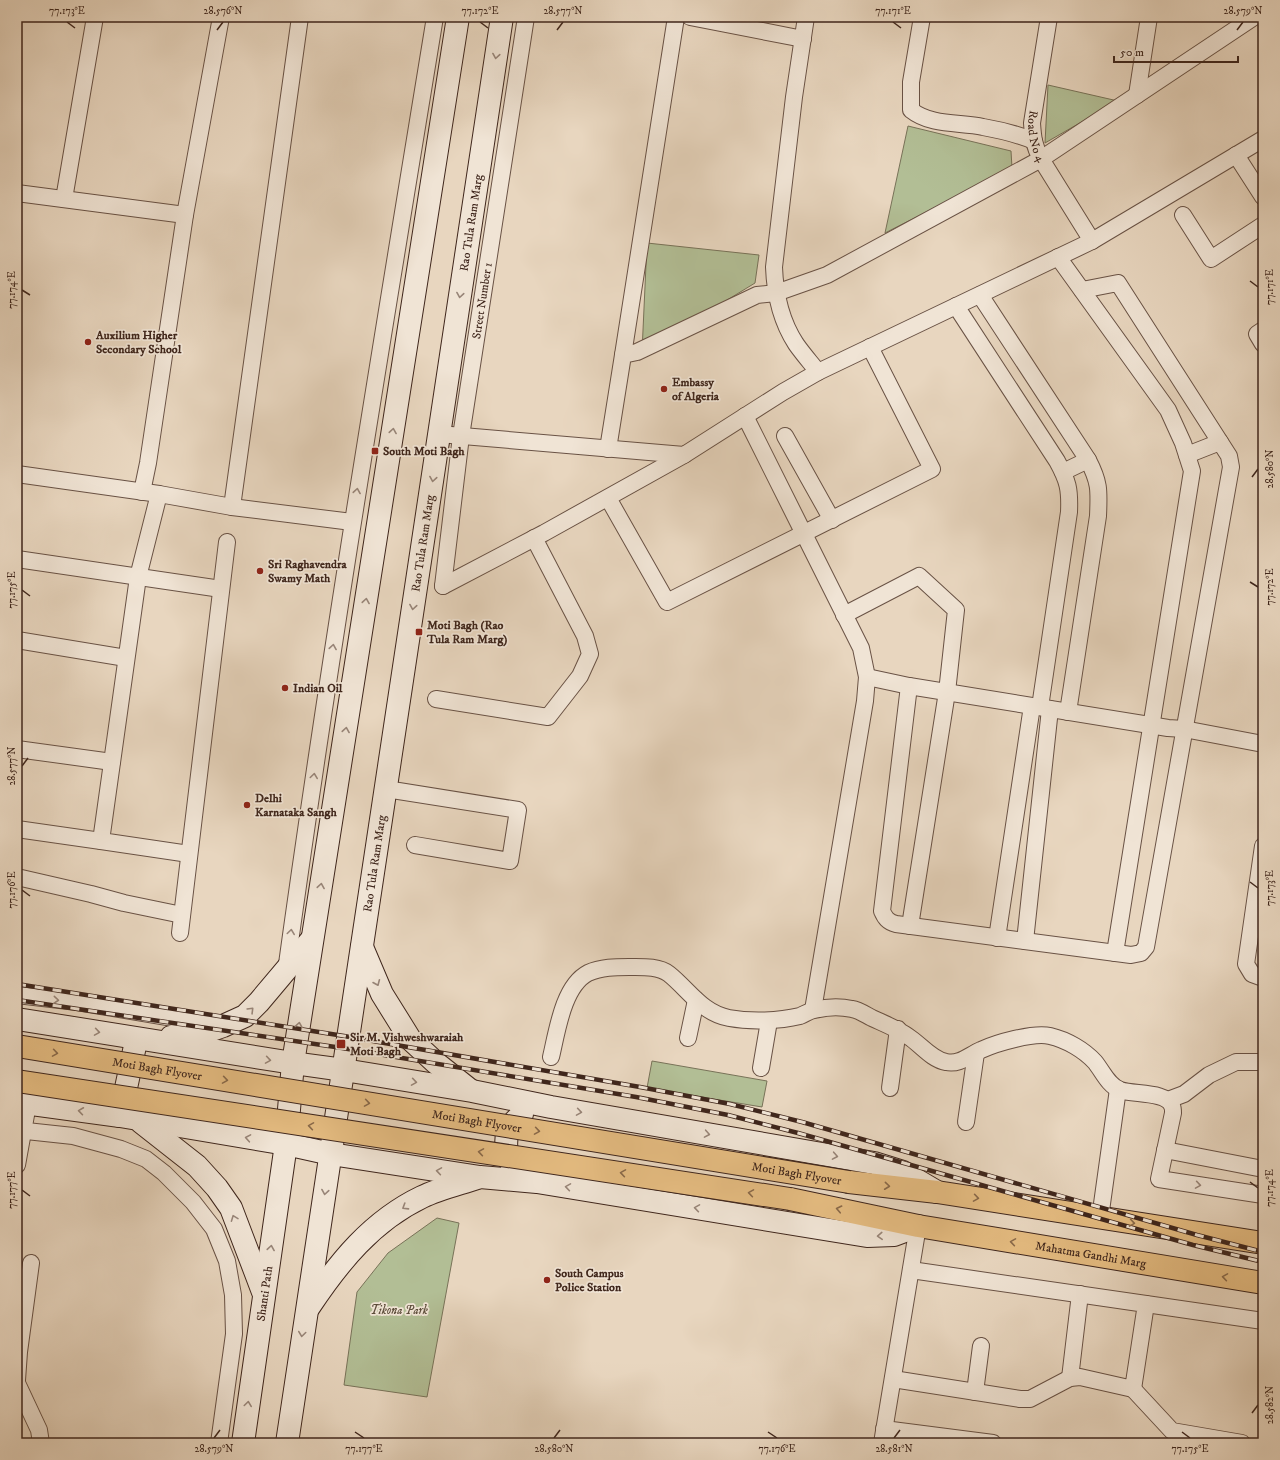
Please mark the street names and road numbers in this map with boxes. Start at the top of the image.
street label: Road No 4 [1024,109,1049,165]
street label: Rao Tula Ram Marg [456,173,486,272]
street label: Street Number 1 [469,261,495,340]
street label: Rao Tula Ram Marg [408,493,437,593]
street label: Rao Tula Ram Marg [360,814,389,913]
street label: Moti Bagh Flyover [111,1054,204,1084]
street label: Moti Bagh Flyover [431,1106,523,1136]
street label: Moti Bagh Flyover [751,1159,843,1188]
street label: Mahatma Gandhi Marg [1034,1238,1148,1271]
street label: Shanti Path [253,1264,276,1322]

